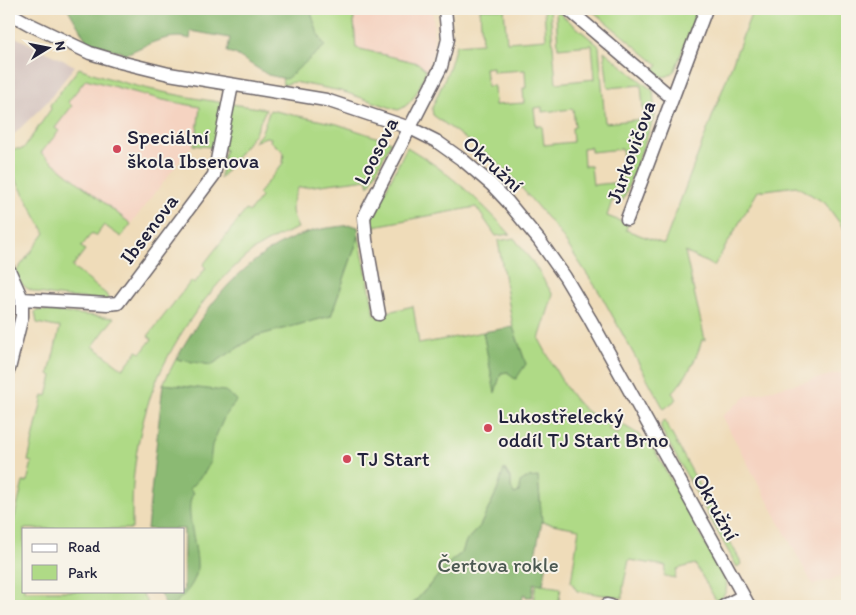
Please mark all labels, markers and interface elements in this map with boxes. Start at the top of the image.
north arrow [22,22,72,72]
text: N [51,40,70,52]
street label: Jurkovičova [600,97,661,206]
street label: Loosova [348,113,403,189]
place label: Speciální škola Ibsenova [127,124,259,173]
street label: Okružní [458,130,529,198]
marker: Speciální škola Ibsenova [111,143,123,155]
street label: Ibsenova [114,189,183,269]
place label: Lukostřelecký oddíl TJ Start Brno [498,403,669,452]
marker: Lukostřelecký oddíl TJ Start Brno [482,422,494,434]
place label: TJ Start [357,446,430,471]
marker: TJ Start [341,453,353,465]
street label: Okružní [688,469,745,545]
legend [22,528,185,592]
text: Road [68,538,101,556]
park label: Čertova rokle [437,552,559,577]
text: Park [68,564,98,582]

